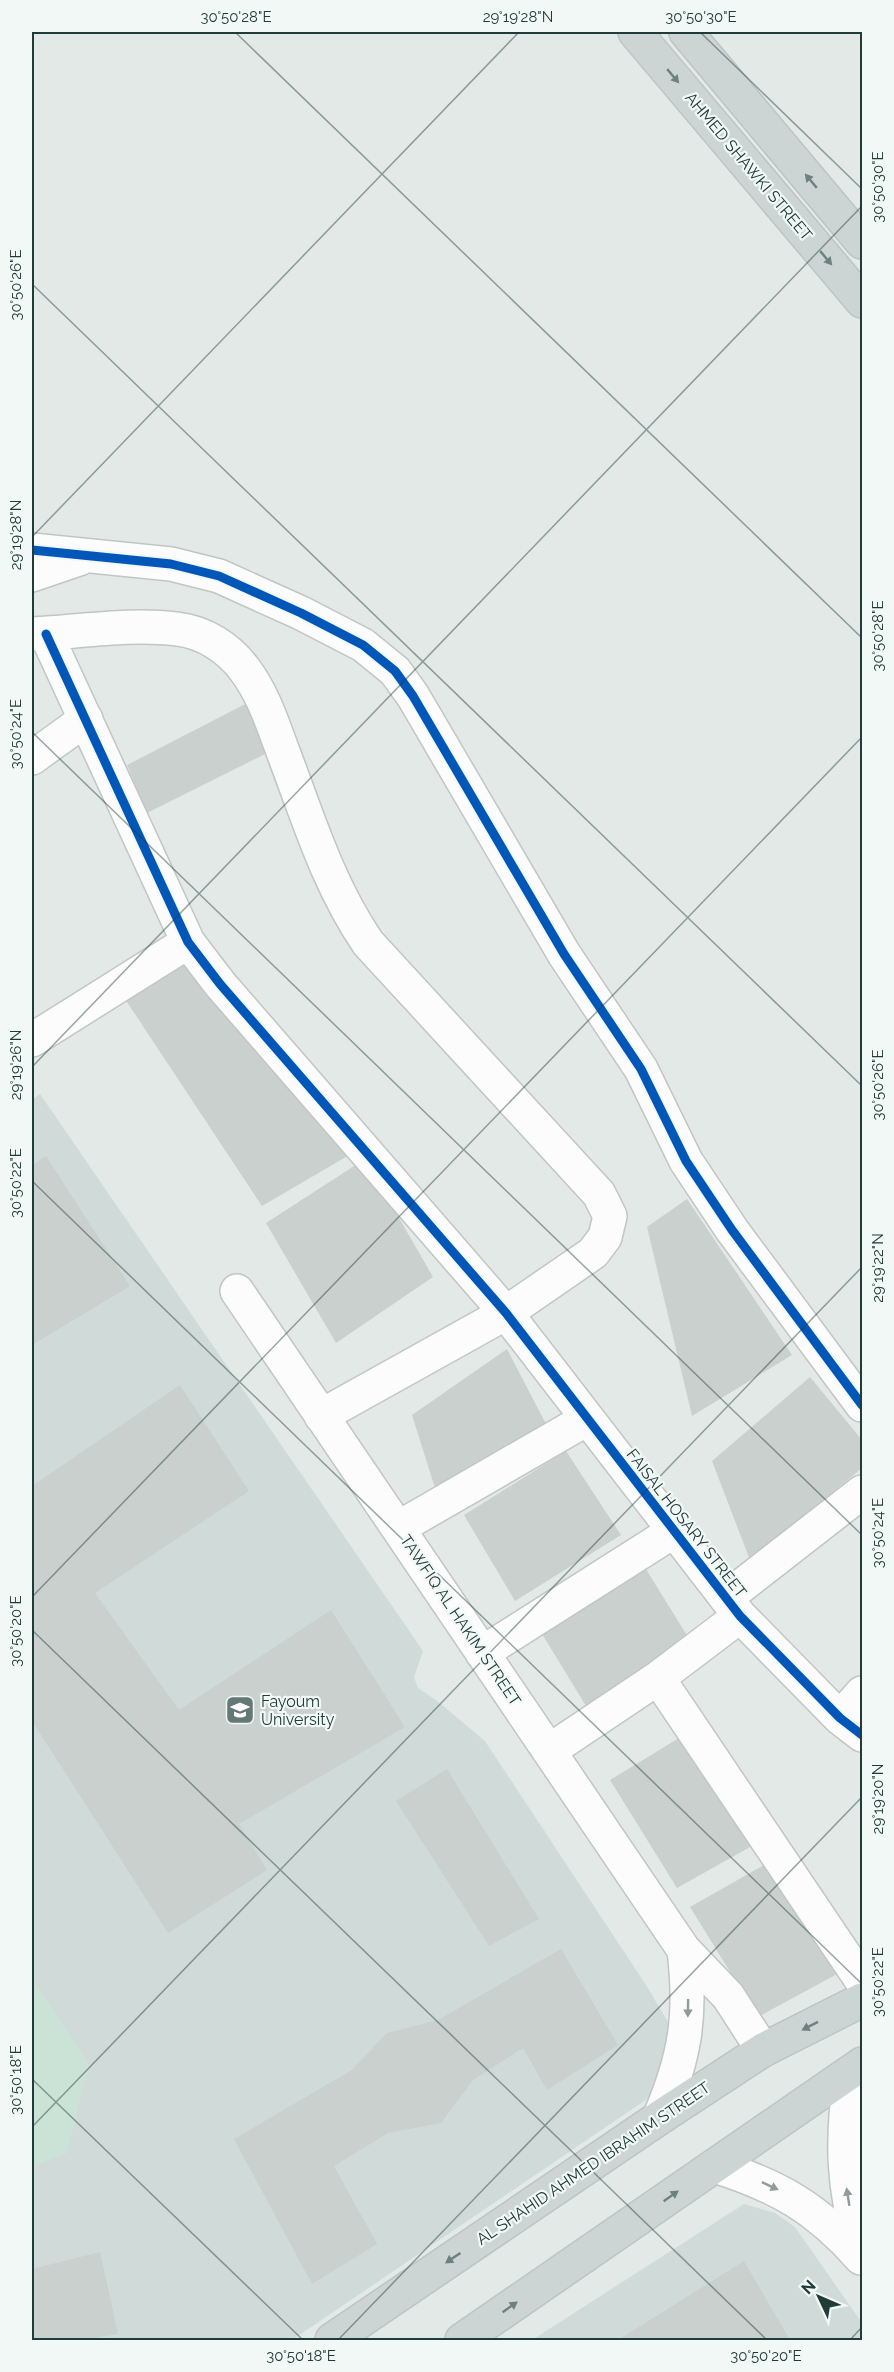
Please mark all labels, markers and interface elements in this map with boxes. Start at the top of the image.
text: 30°50'28"E [200,8,272,26]
text: 29°19'28"N [483,8,553,26]
text: 30°50'30"E [665,8,737,26]
one-way arrow [666,68,679,83]
street label: AHMED SHAWKI STREET [681,88,816,244]
text: 30°50'30"E [869,151,887,223]
one-way arrow [805,173,818,189]
text: 30°50'26"E [7,249,25,321]
one-way arrow [819,250,831,265]
text: 29°19'28"N [7,500,25,570]
text: 30°50'28"E [869,600,887,672]
text: 30°50'24"E [7,699,25,769]
text: 29°19'26"N [7,1030,25,1100]
text: 30°50'26"E [869,1049,887,1121]
text: 30°50'22"E [7,1148,25,1218]
text: 29°19'22"N [869,1233,887,1303]
street label: FAISAL HOSARY STREET [623,1445,751,1602]
text: 30°50'24"E [869,1498,887,1568]
street label: TAWFIQ AL HAKIM STREET [396,1531,525,1710]
text: 30°50'20"E [7,1595,25,1667]
place label: Fayoum University [261,1692,335,1729]
school or university icon: Fayoum University [224,1694,256,1726]
text: 29°19'20"N [869,1764,887,1834]
text: 30°50'22"E [869,1947,887,2017]
one-way arrow [683,1999,693,2018]
one-way arrow [802,2021,819,2031]
text: 30°50'18"E [7,2045,25,2115]
street label: AL SHAHID AHMED IBRAHIM STREET [473,2078,714,2249]
one-way arrow [761,2182,778,2191]
one-way arrow [844,2187,853,2206]
one-way arrow [662,2190,678,2202]
one-way arrow [446,2252,462,2264]
north arrow [789,2267,849,2327]
text: N [797,2276,820,2298]
one-way arrow [502,2301,518,2313]
text: 30°50'18"E [266,2347,336,2365]
text: 30°50'20"E [730,2347,802,2365]

